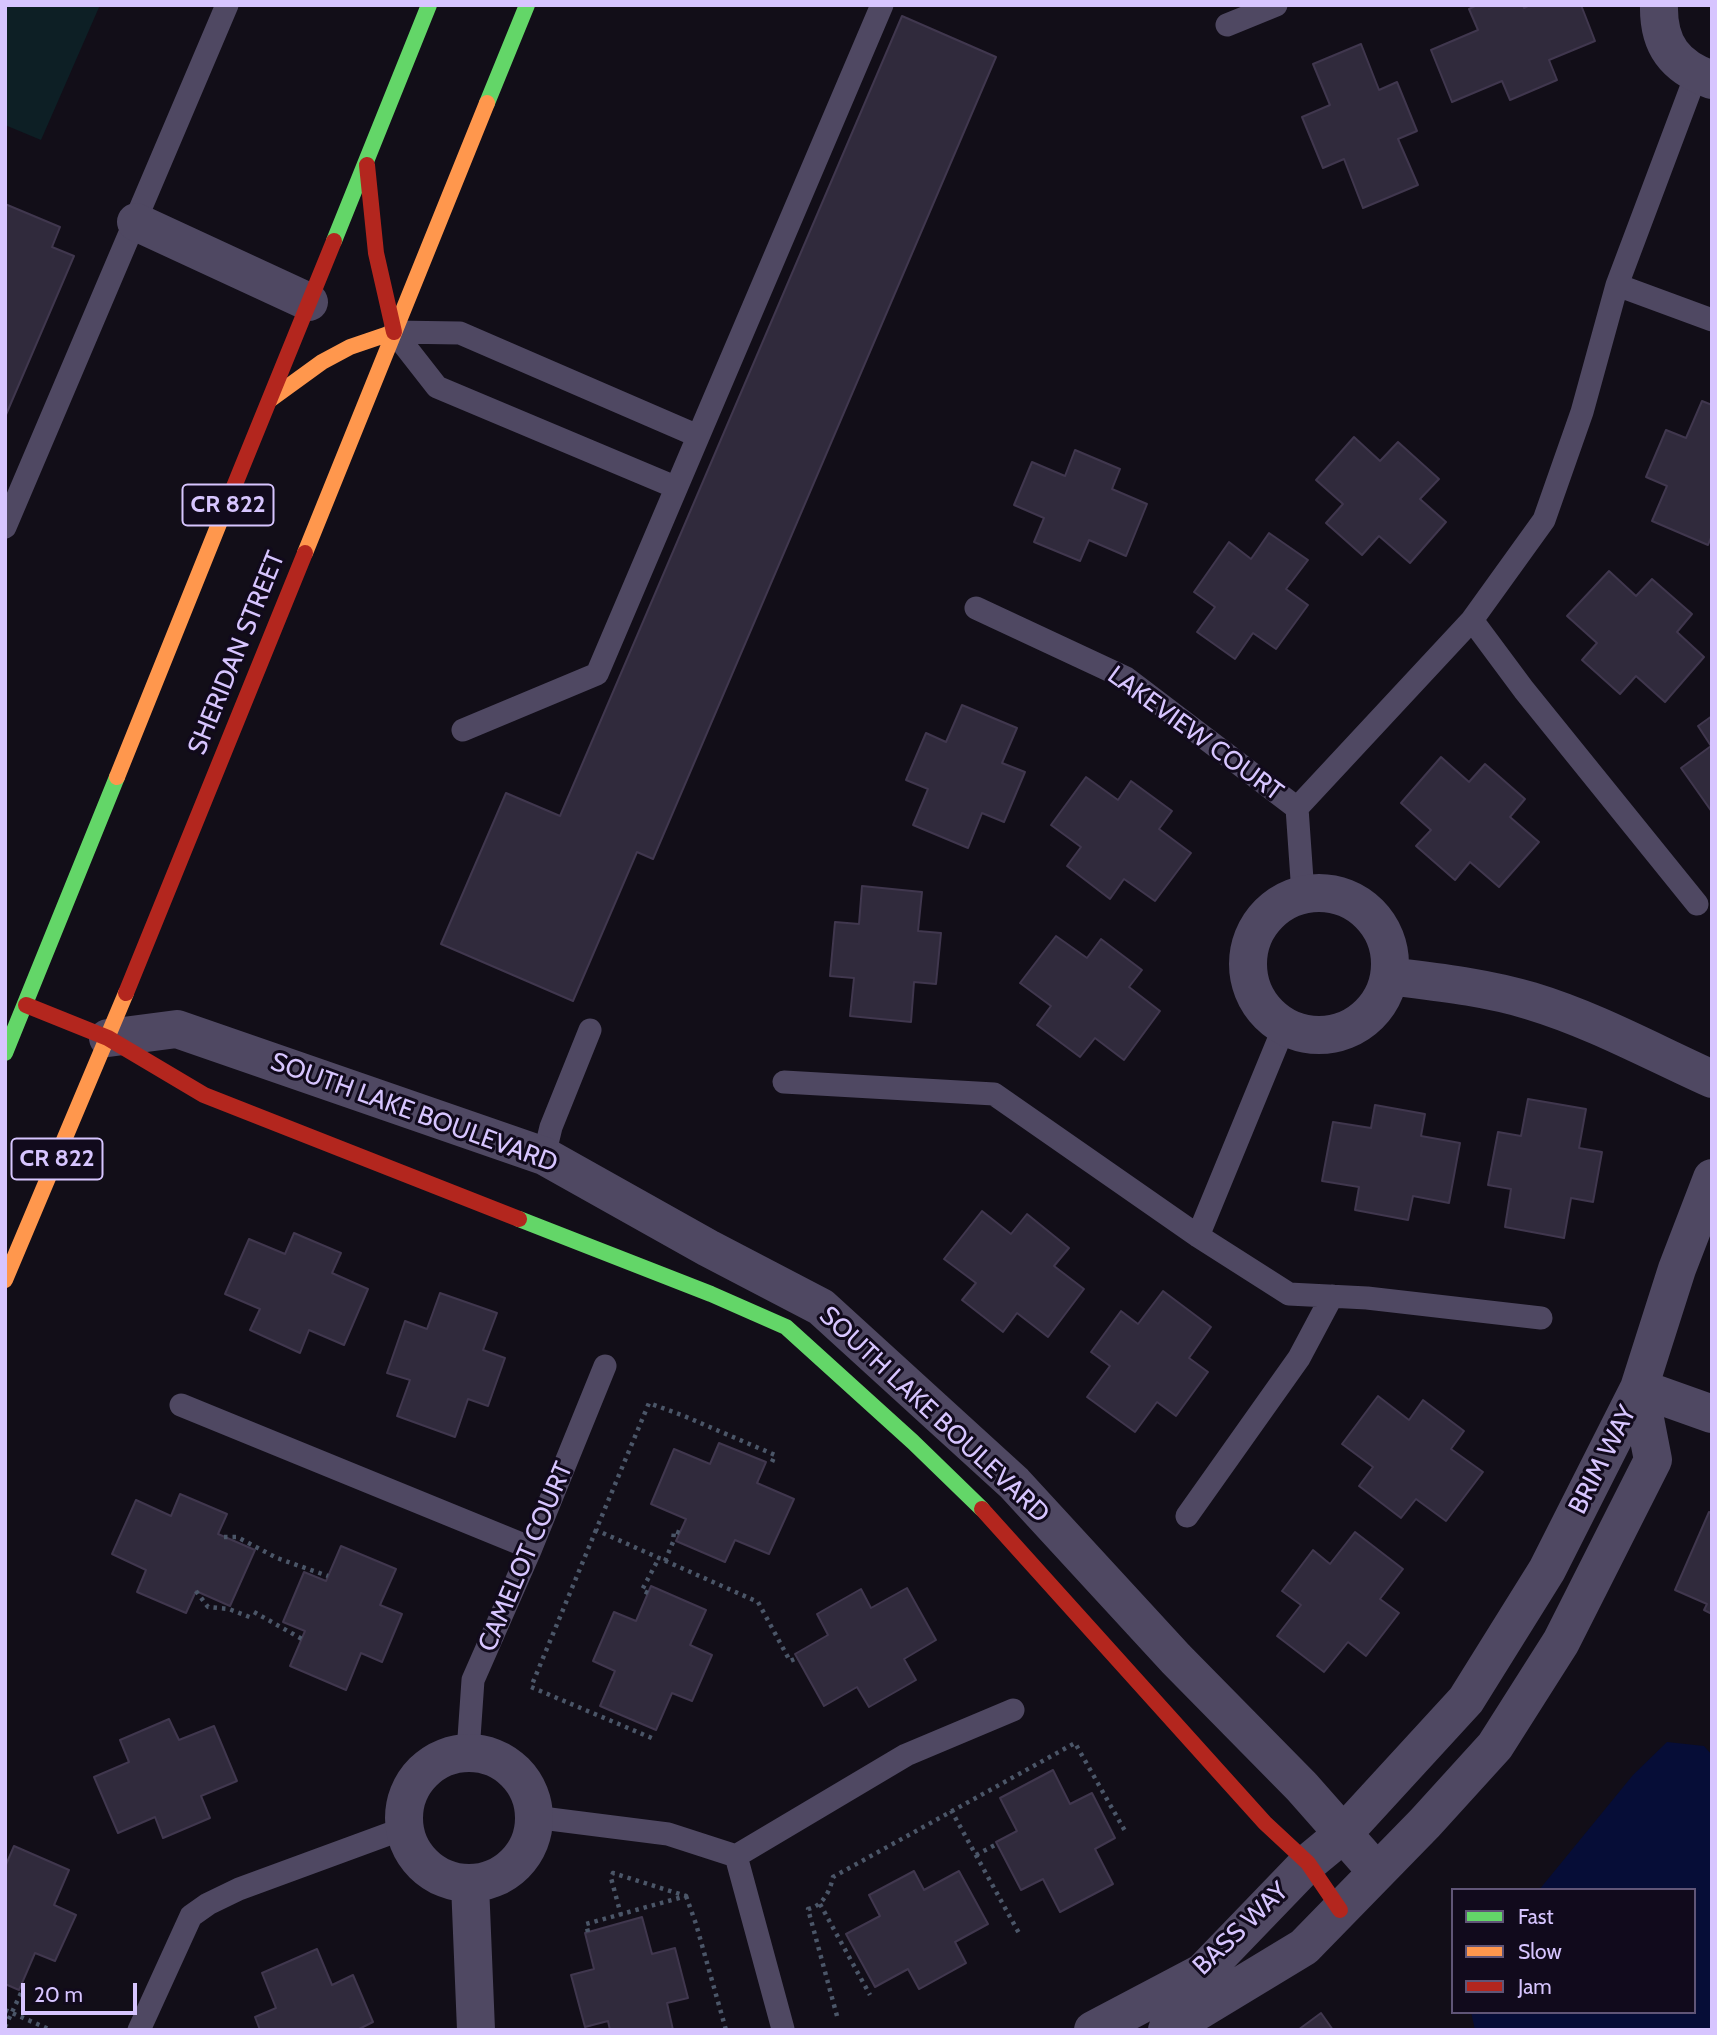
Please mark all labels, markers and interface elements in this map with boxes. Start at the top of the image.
road number: CR 822 [182,484,274,526]
street label: SHERIDAN STREET [182,547,292,759]
street label: LAKEVIEW COURT [1101,660,1289,808]
street label: SOUTH LAKE BOULEVARD [266,1047,562,1179]
road number: CR 822 [11,1139,102,1180]
street label: SOUTH LAKE BOULEVARD [813,1300,1055,1530]
street label: BRIM WAY [1562,1401,1644,1519]
street label: CAMELOT COURT [472,1458,580,1656]
street label: BASS WAY [1187,1876,1295,1982]
legend [1451,1888,1696,2014]
text: Fast [1518,1904,1554,1929]
text: Slow [1518,1939,1562,1964]
scale bar [24,1968,140,2012]
text: Jam [1518,1974,1552,1999]
text: 20 m [34,1982,83,2007]

